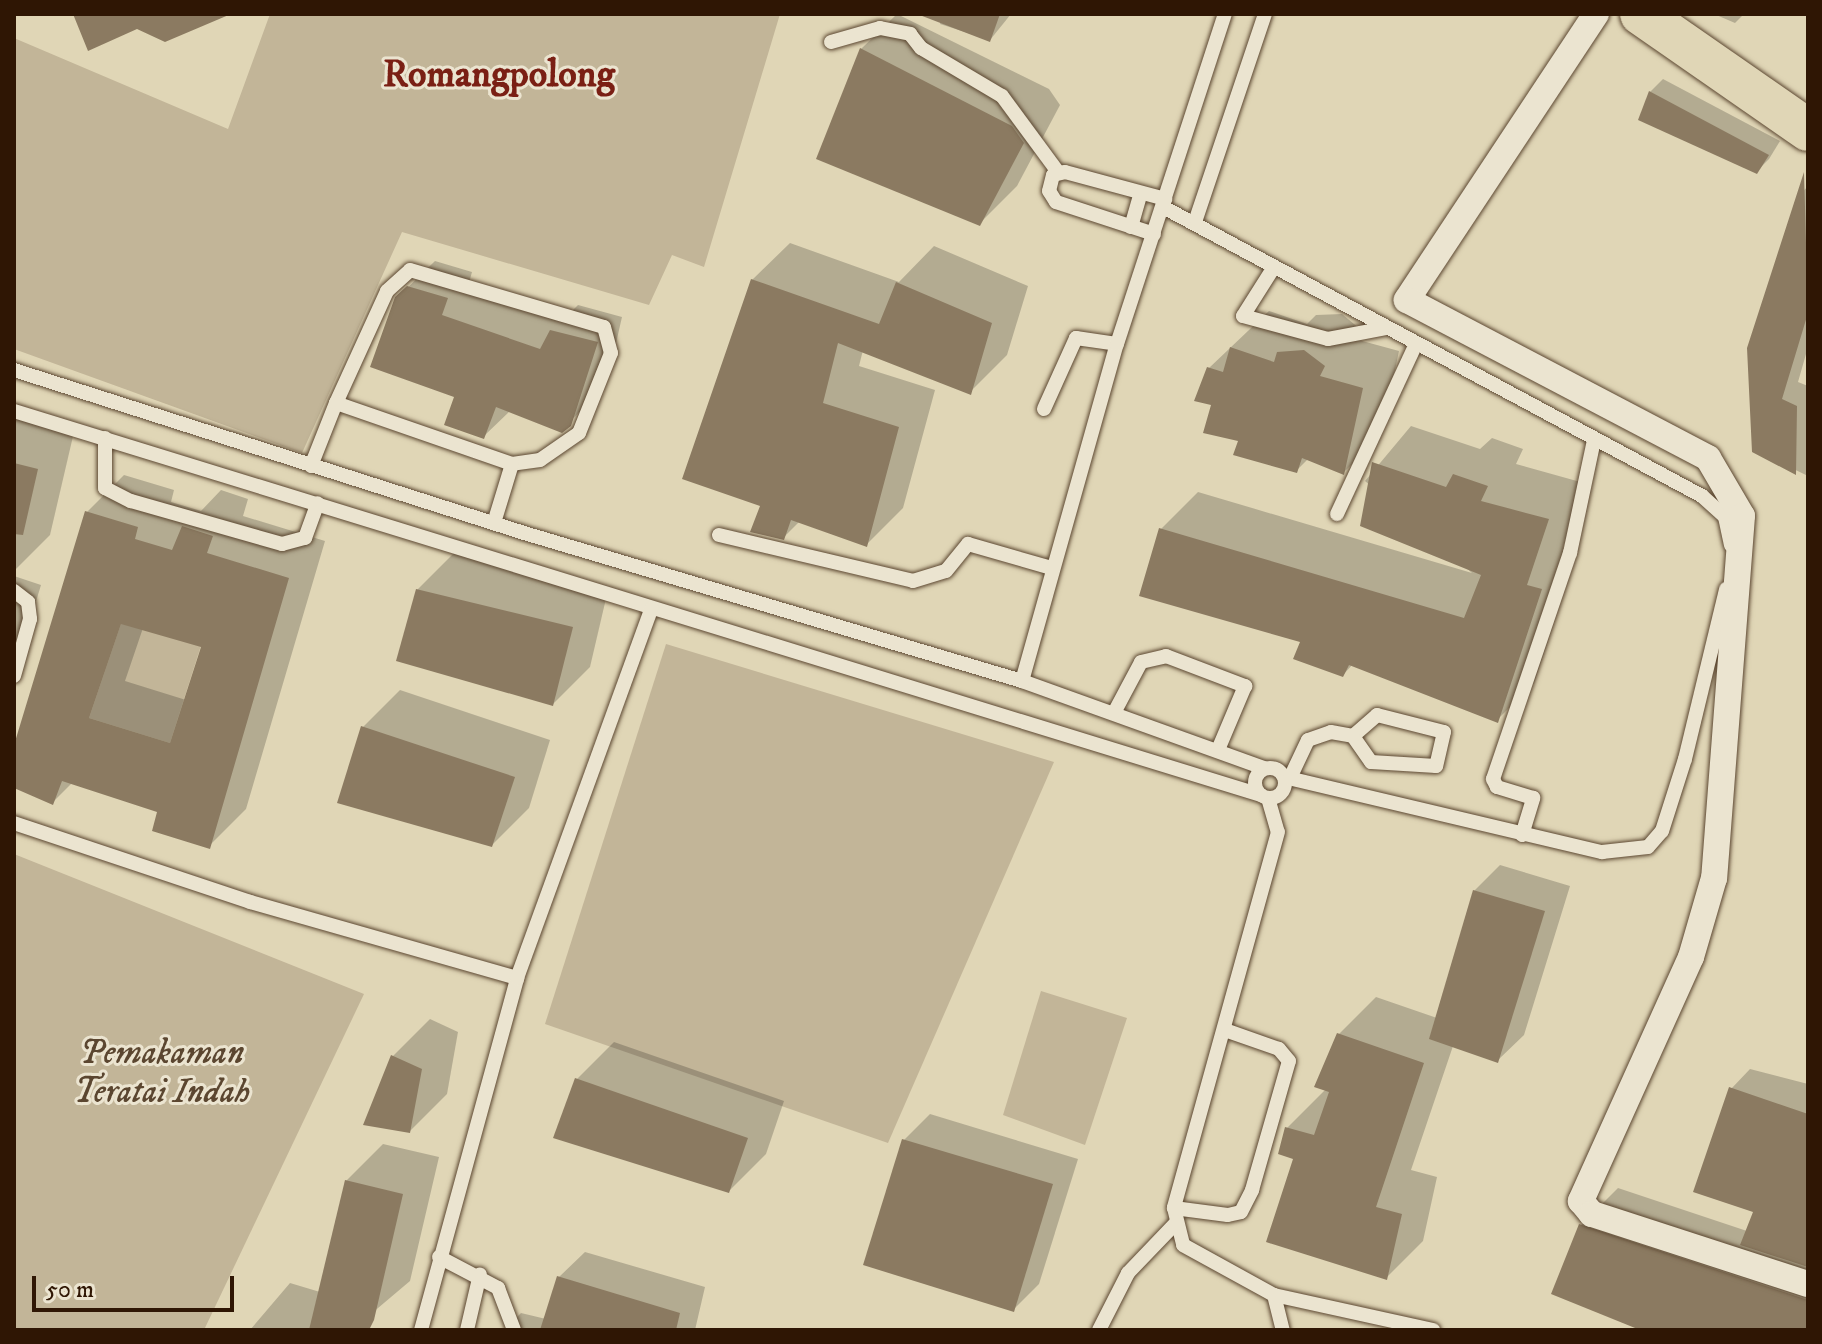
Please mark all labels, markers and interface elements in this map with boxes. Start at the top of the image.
district label: Romangpolong [383,53,615,99]
park label: Pemakaman Teratai Indah [74,1033,250,1112]
scale bar [36,1260,238,1310]
text: 50 m [46,1275,94,1305]

